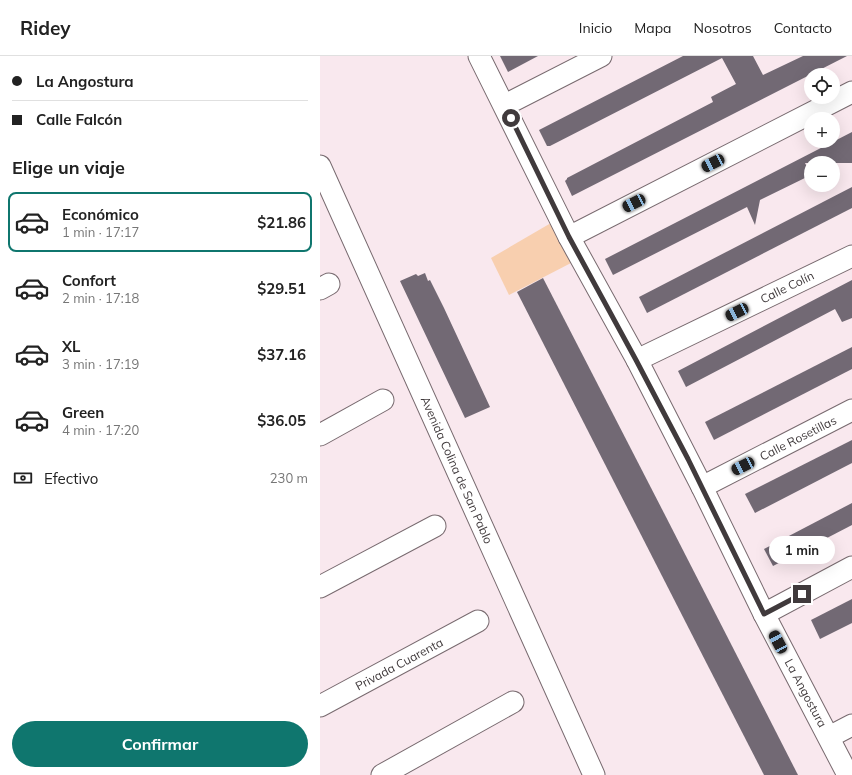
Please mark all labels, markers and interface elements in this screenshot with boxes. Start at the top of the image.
text: Ridey [20,16,71,40]
text: Inicio [579,19,612,37]
text: Mapa [634,19,672,37]
text: Nosotros [694,19,752,37]
text: Contacto [774,19,832,37]
map controls [804,68,840,192]
button: locate [804,68,840,104]
text: La Angostura [36,72,134,91]
route start [502,109,520,127]
text: Calle Falcón [36,110,122,129]
button: + [804,112,840,148]
car [700,152,726,174]
text: Elige un viaje [12,156,125,179]
button: − [804,156,840,192]
car [621,192,647,214]
icon: car [14,204,50,240]
text: Económico [62,205,139,224]
text: $21.86 [257,213,306,232]
text: 1 min · 17:17 [62,224,139,240]
street label: Calle Colín [758,268,816,306]
icon: car [14,270,50,306]
text: Confort [62,271,116,290]
text: $29.51 [257,279,306,298]
text: 2 min · 17:18 [62,290,139,306]
car [724,301,750,323]
icon: car [14,336,50,372]
text: XL [62,337,80,356]
text: $37.16 [257,345,306,364]
text: 3 min · 17:19 [62,356,139,372]
street label: Avenida Colina de San Pablo [418,394,496,546]
icon: car [14,402,50,438]
text: Green [62,403,104,422]
text: $36.05 [257,411,306,430]
street label: Calle Rosetillas [757,412,839,464]
text: 4 min · 17:20 [62,422,139,438]
car [730,455,756,477]
icon: cash [12,467,34,489]
text: Efectivo [44,469,98,488]
text: 230 m [270,470,308,486]
callout: 1 min [769,536,835,564]
text: 1 min [785,542,819,558]
route end [793,585,811,603]
car [767,629,789,655]
street label: Privada Cuarenta [353,635,445,693]
street label: La Angostura [782,656,830,730]
button: Confirmar [12,721,308,767]

